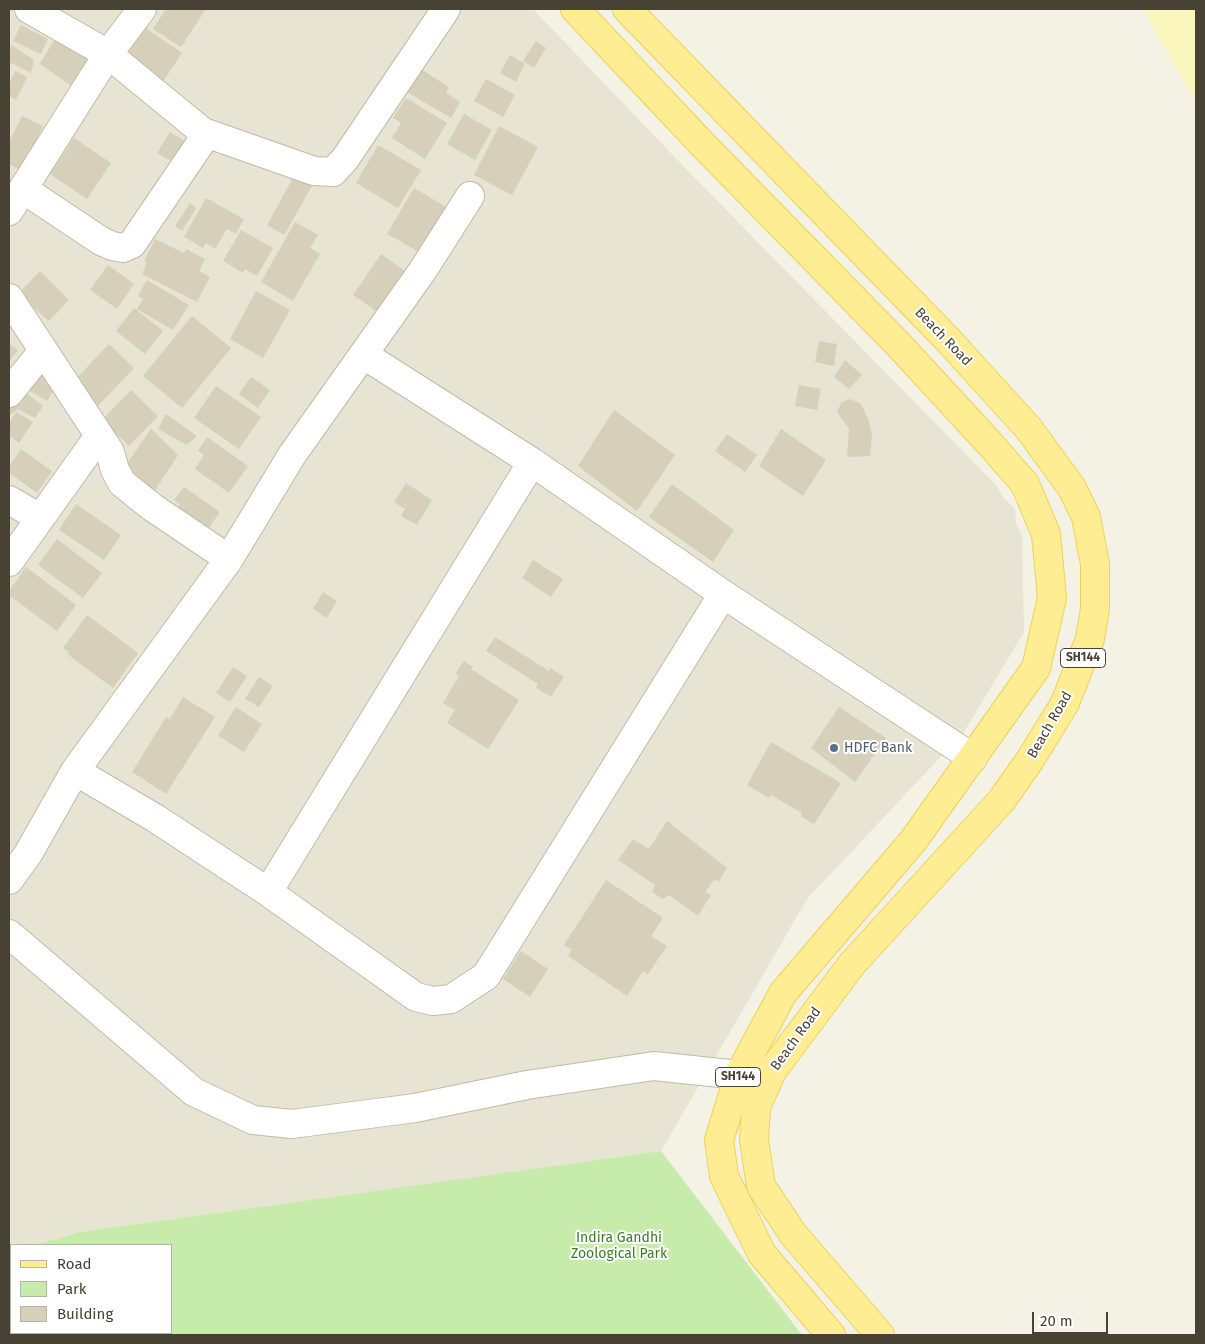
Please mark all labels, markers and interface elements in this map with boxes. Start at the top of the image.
street label: Beach Road [911,304,975,370]
road number: SH144 [1060,648,1106,668]
street label: Beach Road [1024,689,1076,761]
place label: HDFC Bank [844,740,912,756]
marker: HDFC Bank [828,742,840,754]
street label: Beach Road [767,1004,825,1074]
road number: SH144 [716,1068,760,1086]
park label: Indira Gandhi Zoological Park [571,1230,667,1262]
legend [10,1244,172,1334]
text: Road [57,1255,92,1273]
text: Park [57,1280,87,1298]
scale bar [1035,1302,1111,1334]
text: Building [57,1305,113,1323]
text: 20 m [1040,1312,1073,1330]

